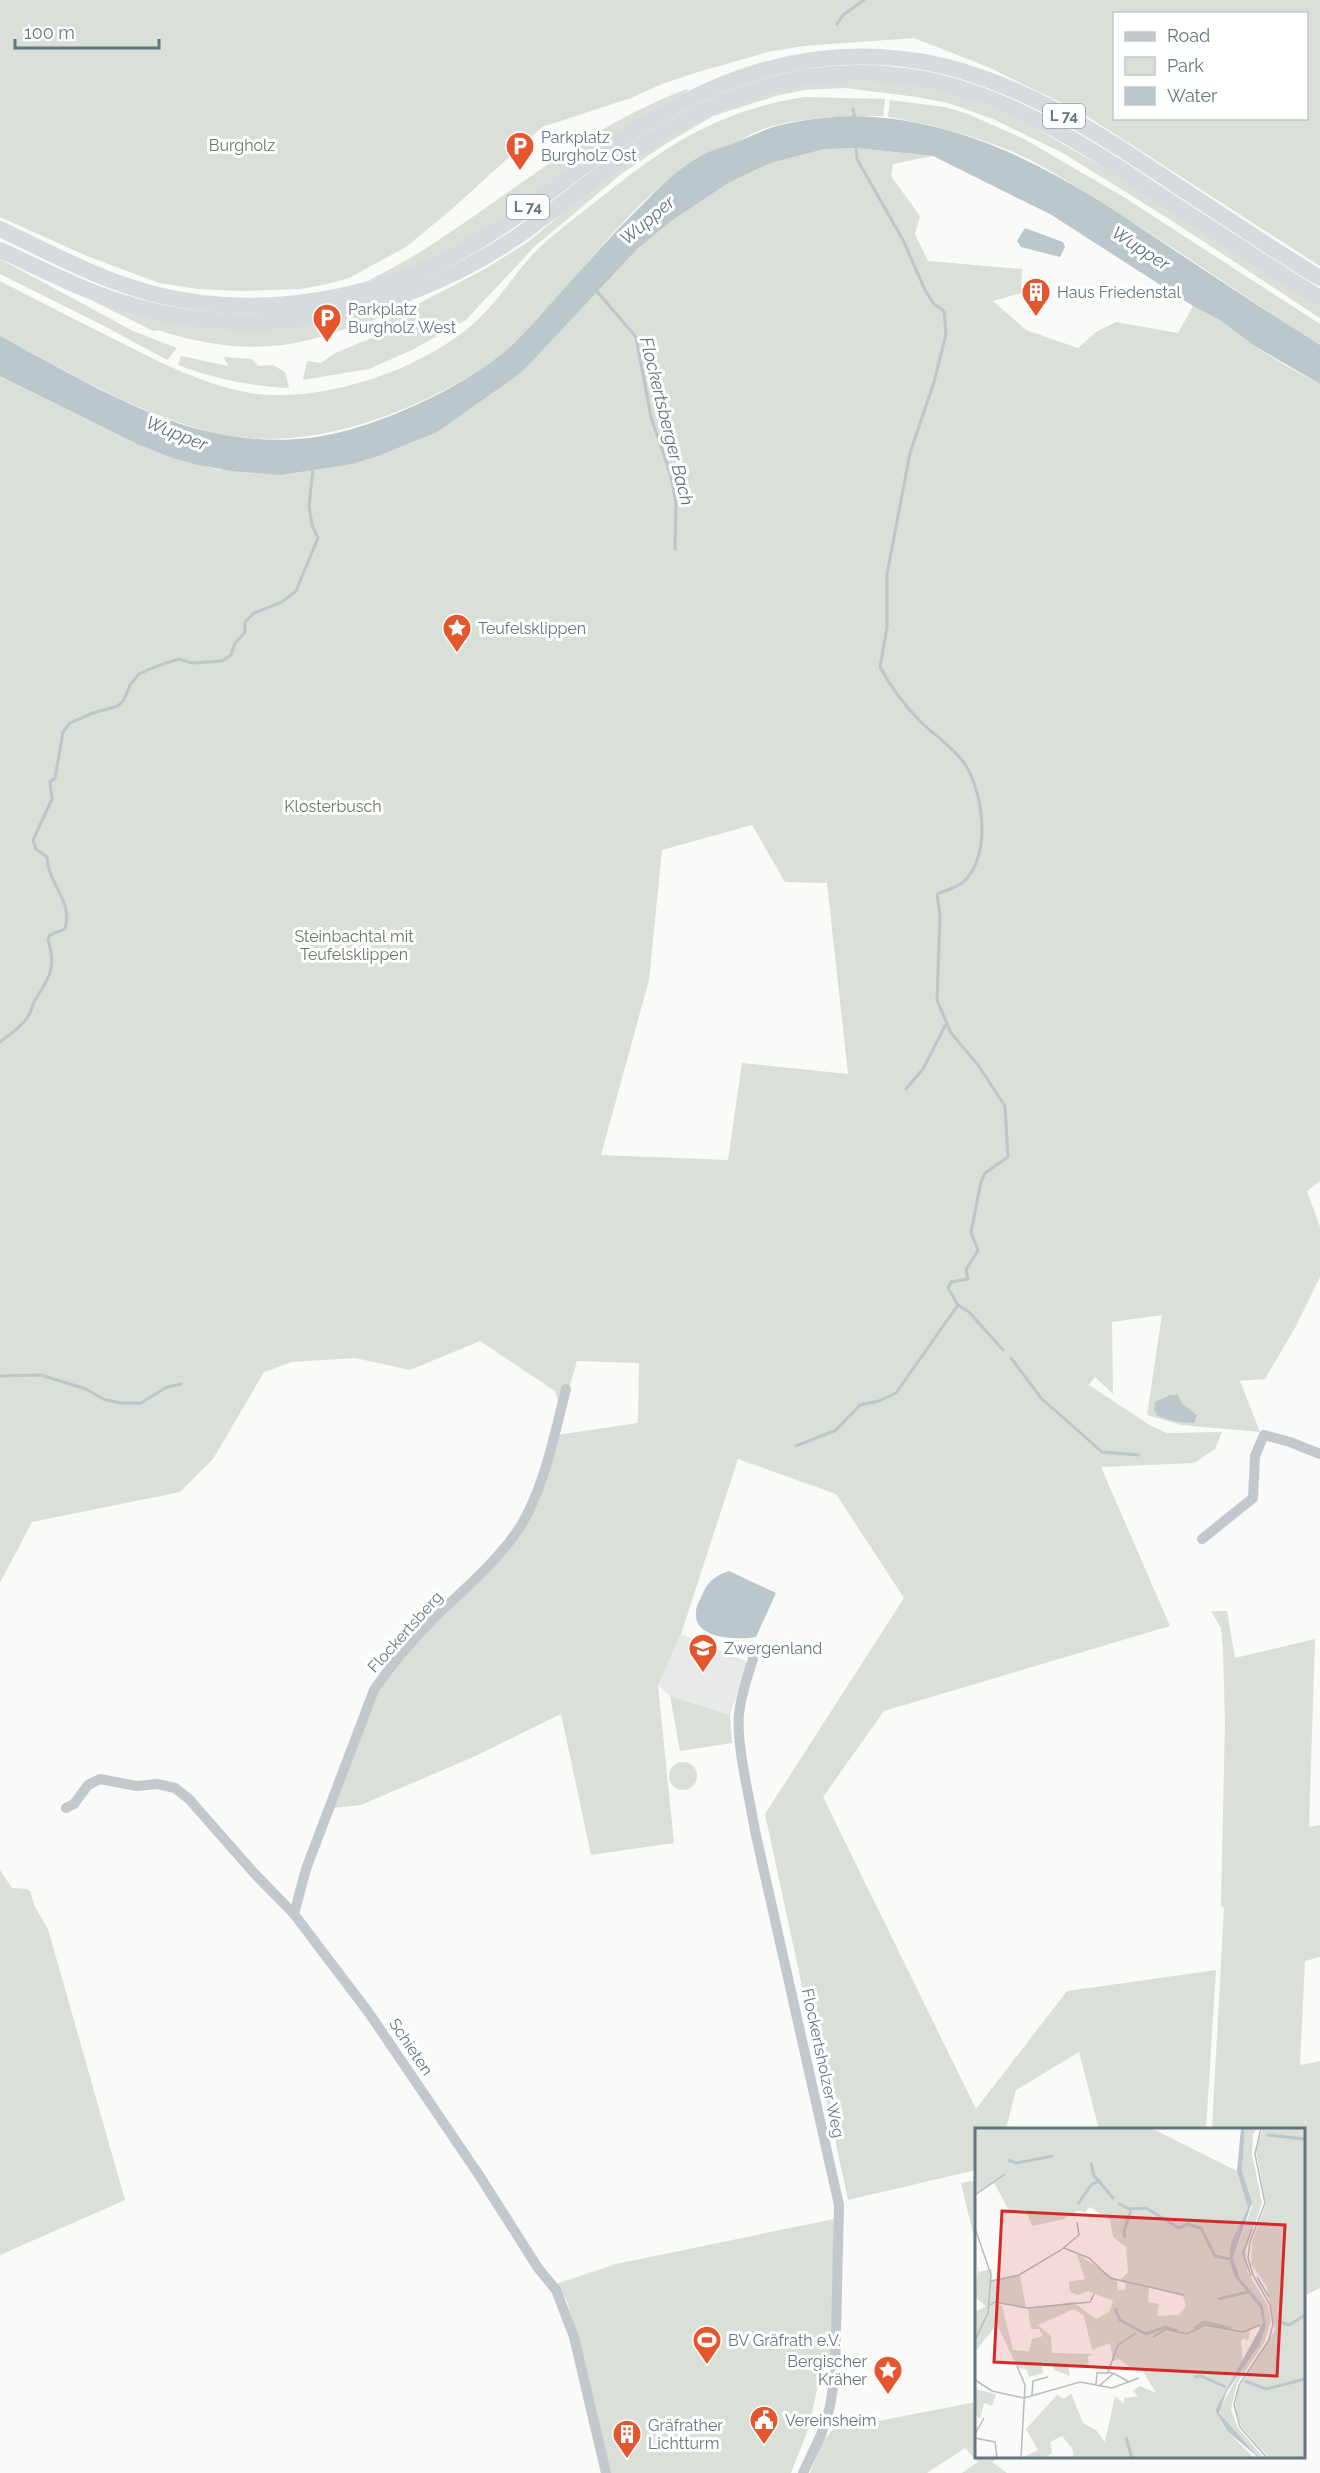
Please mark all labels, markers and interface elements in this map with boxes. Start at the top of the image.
scale bar [15,12,159,50]
legend [1113,12,1308,120]
text: 100 m [24,22,75,43]
text: Road [1167,25,1210,46]
text: Park [1167,55,1204,76]
text: Water [1167,85,1218,106]
road number: L 74 [1043,104,1085,128]
place label: Parkplatz Burgholz Ost [541,128,637,165]
parking icon: Parkplatz Burgholz Ost [504,130,536,172]
park label: Burgholz [209,136,275,155]
water label: Wupper [616,191,679,249]
road number: L 74 [507,195,549,219]
water label: Wupper [1108,222,1175,275]
building icon: Haus Friedenstal [1020,276,1052,318]
place label: Haus Friedenstal [1057,283,1182,302]
place label: Parkplatz Burgholz West [348,300,457,337]
parking icon: Parkplatz Burgholz West [311,302,343,344]
water label: Flockertsberger Bach [636,335,698,507]
water label: Wupper [143,411,212,455]
place icon: Teufelsklippen [441,612,473,654]
place label: Teufelsklippen [478,619,586,638]
park label: Klosterbusch [284,797,382,816]
park label: Steinbachtal mit Teufelsklippen [294,927,414,964]
street label: Flockertsberg [364,1587,446,1677]
school or university icon: Zwergenland [687,1632,719,1674]
place label: Zwergenland [724,1639,822,1658]
street label: Flockertsholzer Weg [798,1987,848,2139]
street label: Schieten [385,2015,437,2079]
inset map [975,2128,1305,2458]
sports icon: BV Gräfrath e.V. [691,2324,723,2366]
place label: BV Gräfrath e.V. [728,2331,841,2350]
place label: Bergischer Kräher [787,2352,867,2389]
place icon: Bergischer Kräher [872,2354,904,2396]
public building icon: Vereinsheim [748,2404,780,2446]
place label: Vereinsheim [785,2411,876,2430]
place label: Gräfrather Lichtturm [648,2416,723,2453]
building icon: Gräfrather Lichtturm [611,2418,643,2460]

